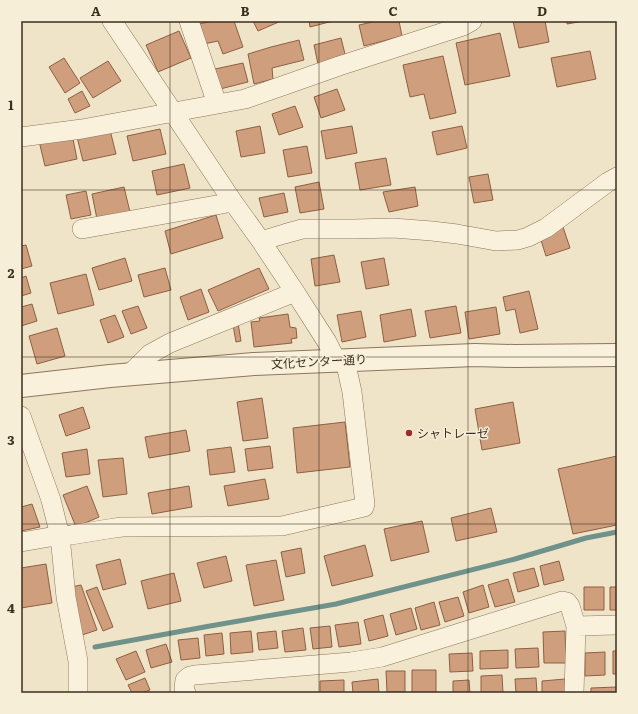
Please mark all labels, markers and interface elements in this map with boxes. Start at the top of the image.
text: A [91,1,101,20]
text: B [241,1,250,20]
text: C [388,1,398,20]
text: D [537,1,547,20]
text: 1 [8,95,14,114]
text: 2 [8,263,15,282]
street label: 文化センター通り [271,349,367,373]
place label: シャトレーゼ [417,424,489,442]
marker: シャトレーゼ [404,428,414,438]
text: 3 [7,430,15,449]
text: 4 [7,598,15,617]

